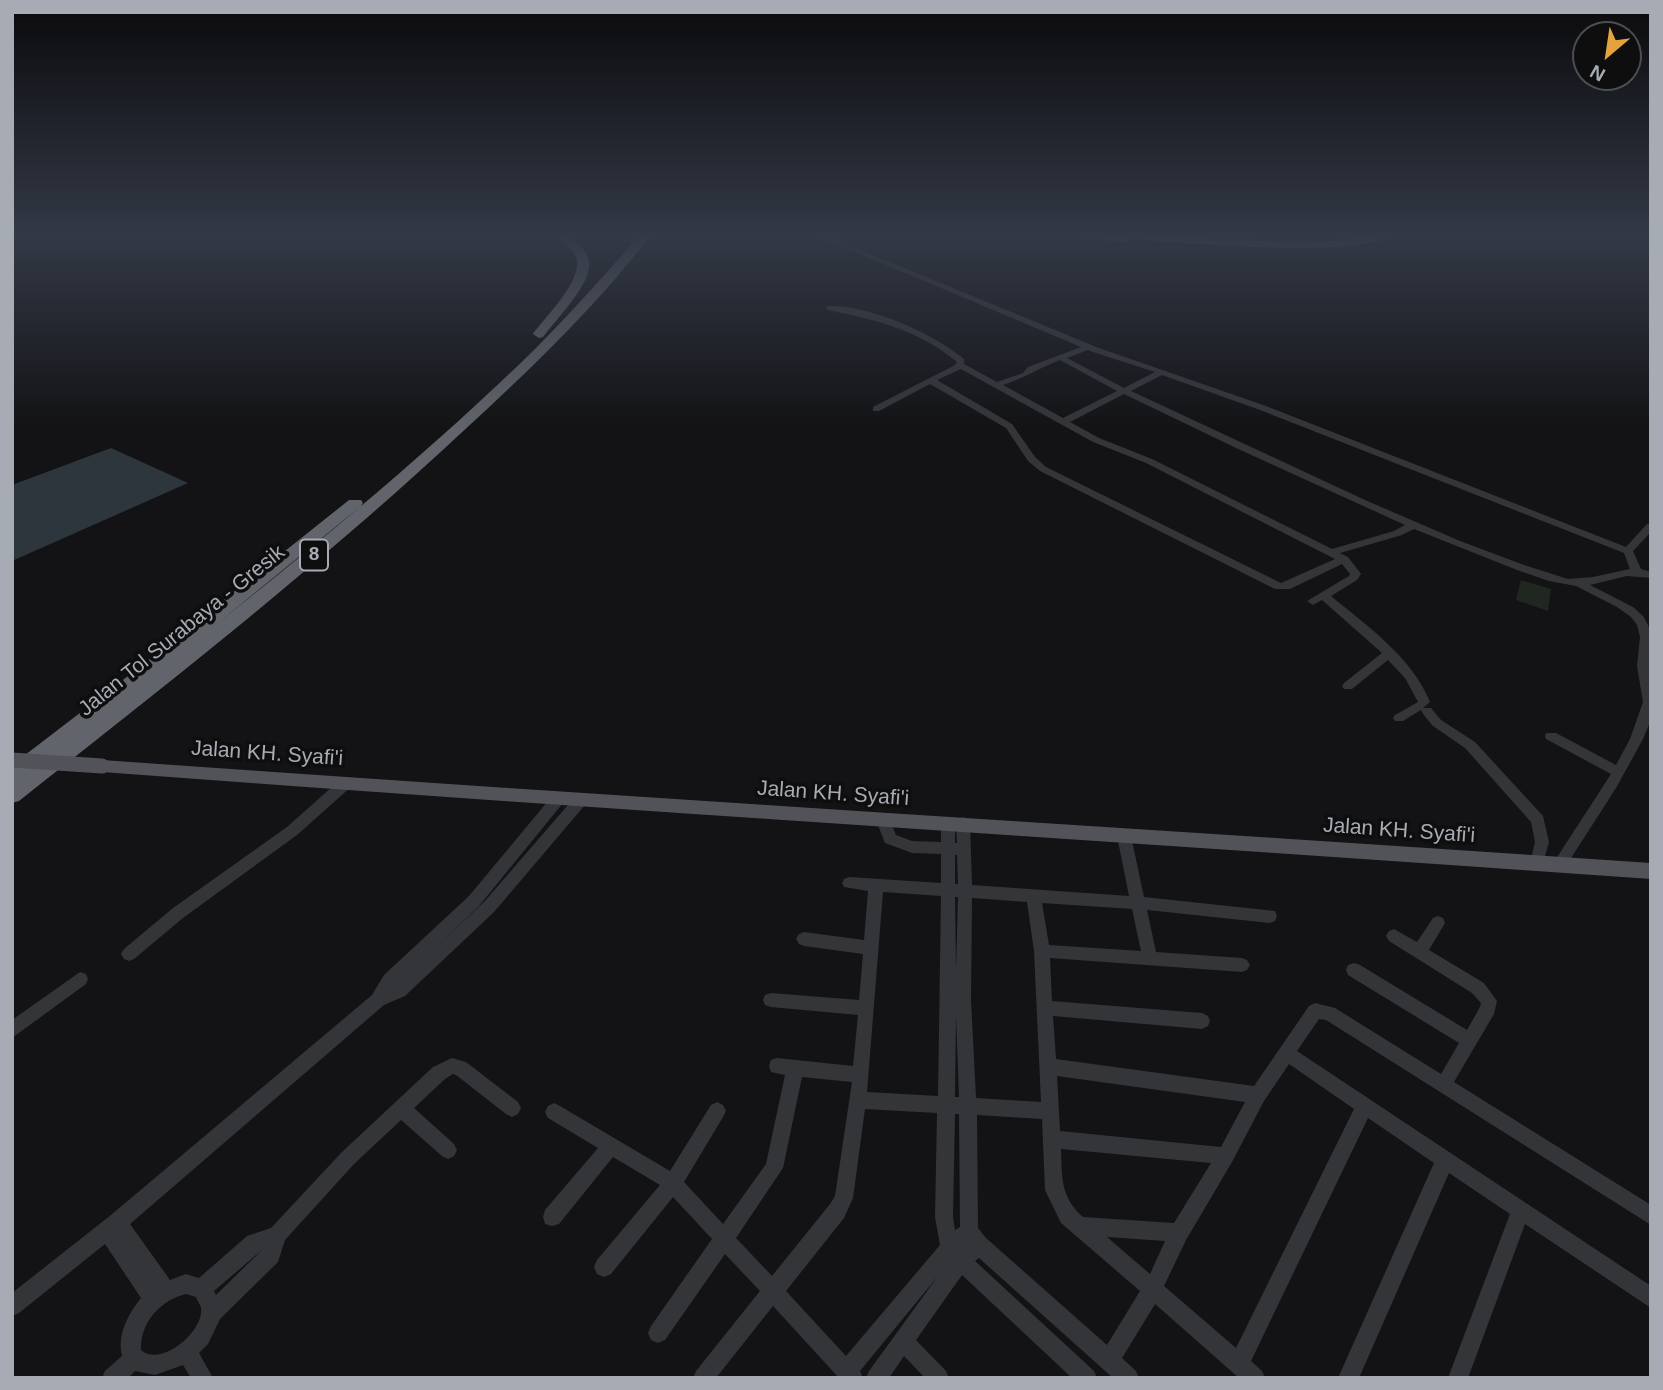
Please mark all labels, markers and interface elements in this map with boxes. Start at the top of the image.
north arrow [1572,21,1642,91]
text: N [1586,61,1609,86]
street label: Jalan Tol Surabaya - Gresik [74,540,290,722]
road number: 8 [300,540,328,570]
street label: Jalan KH. Syafi'i [190,736,344,772]
street label: Jalan KH. Syafi'i [756,776,910,812]
street label: Jalan KH. Syafi'i [1322,813,1476,849]

